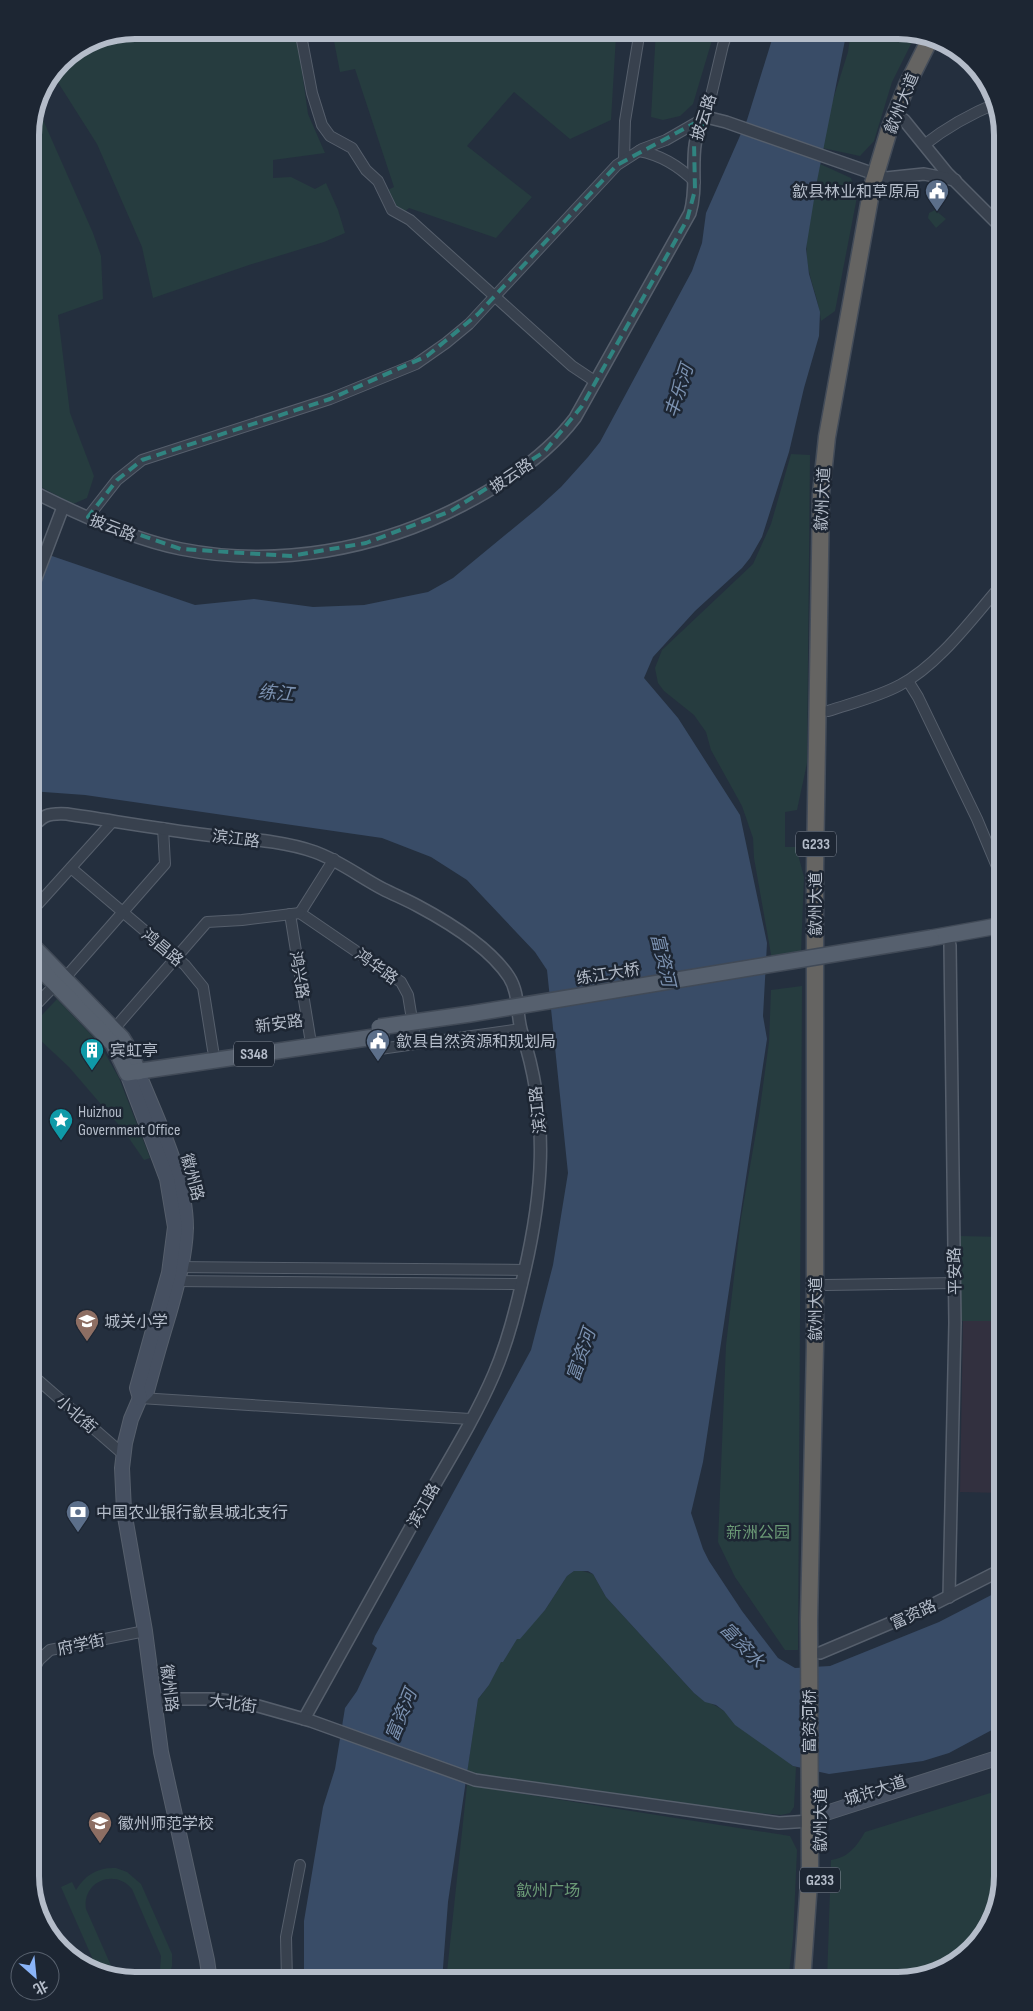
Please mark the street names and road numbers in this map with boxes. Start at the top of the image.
street label: 歙州大道 [882,70,923,137]
street label: 披云路 [688,92,721,143]
street label: 披云路 [487,455,537,498]
street label: 歙州大道 [812,467,835,532]
street label: 披云路 [87,511,138,546]
street label: 滨江路 [211,827,261,852]
road number: G233 [796,832,836,856]
street label: 歙州大道 [807,872,826,936]
street label: 鸿昌路 [138,925,187,971]
street label: 鸿华路 [351,945,401,989]
street label: 鸿兴路 [285,950,312,1000]
street label: 练江大桥 [575,960,641,989]
street label: 新安路 [254,1012,304,1037]
road number: S348 [234,1042,274,1066]
street label: 滨江路 [527,1085,550,1135]
street label: 徽州路 [176,1152,207,1203]
street label: 平安路 [946,1247,965,1295]
street label: 歙州大道 [807,1277,826,1341]
street label: 小北街 [52,1392,100,1438]
street label: 滨江路 [404,1480,444,1531]
street label: 富资路 [888,1597,939,1634]
street label: 府学街 [56,1631,107,1660]
street label: 徽州路 [156,1663,181,1713]
street label: 富资河桥 [801,1689,820,1753]
street label: 大北街 [208,1692,258,1717]
street label: 城许大道 [842,1773,909,1810]
street label: 歙州大道 [812,1788,831,1852]
road number: G233 [800,1868,840,1892]

